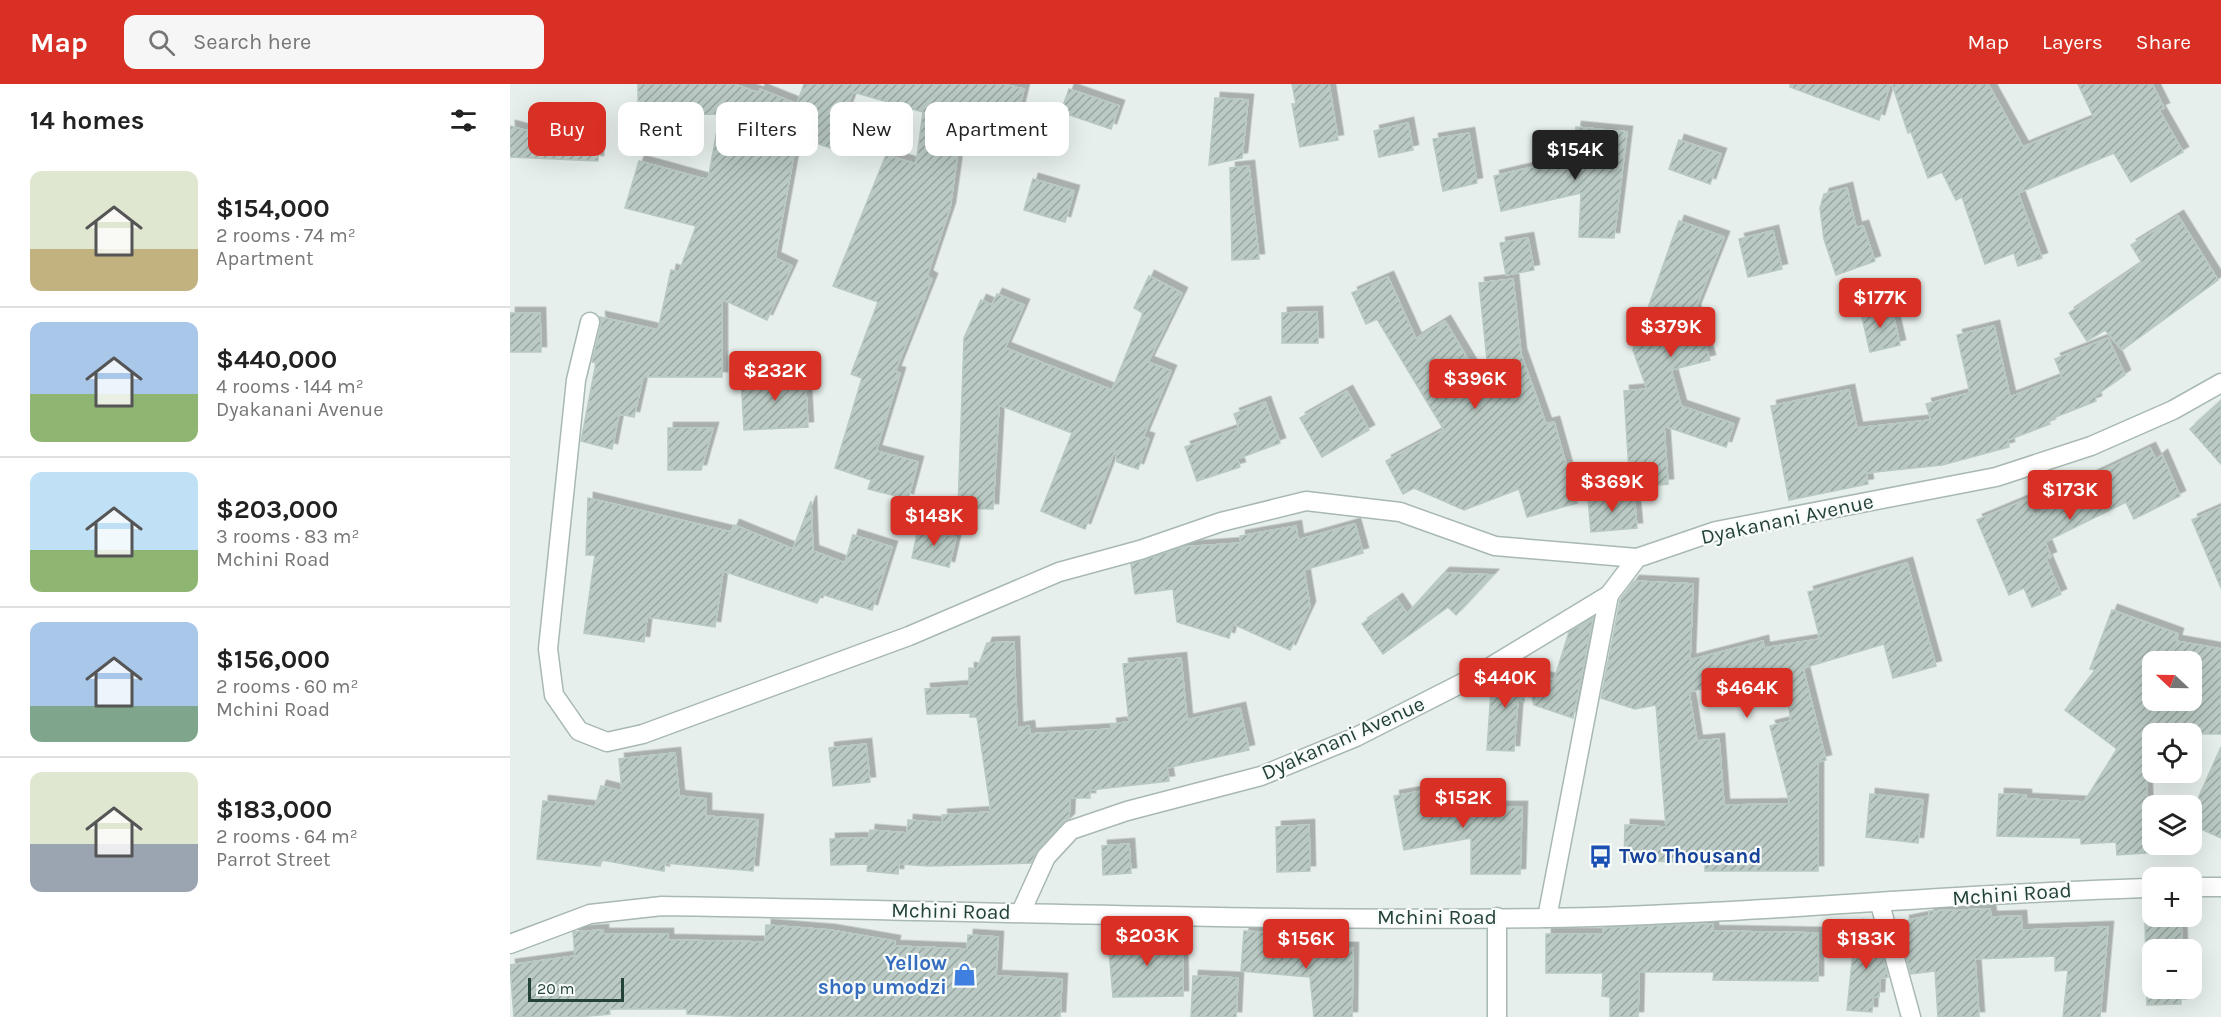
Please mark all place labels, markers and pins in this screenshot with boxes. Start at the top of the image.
pin: $154K [1533,130,1617,181]
pin: $177K [1838,278,1922,329]
pin: $379K [1629,307,1713,358]
pin: $232K [733,351,817,402]
pin: $396K [1433,359,1517,410]
pin: $369K [1570,462,1654,513]
pin: $173K [2028,470,2112,521]
pin: $148K [892,496,976,547]
pin: $440K [1463,658,1547,709]
pin: $464K [1705,668,1789,719]
pin: $152K [1421,778,1505,829]
bus stop icon: Two Thousand [1588,843,1614,869]
place label: Two Thousand [1619,844,1761,868]
pin: $203K [1105,916,1189,967]
pin: $156K [1264,919,1348,970]
pin: $183K [1824,919,1908,970]
place label: Yellow shop umodzi [818,951,947,999]
shop icon: Yellow shop umodzi [952,962,978,988]

